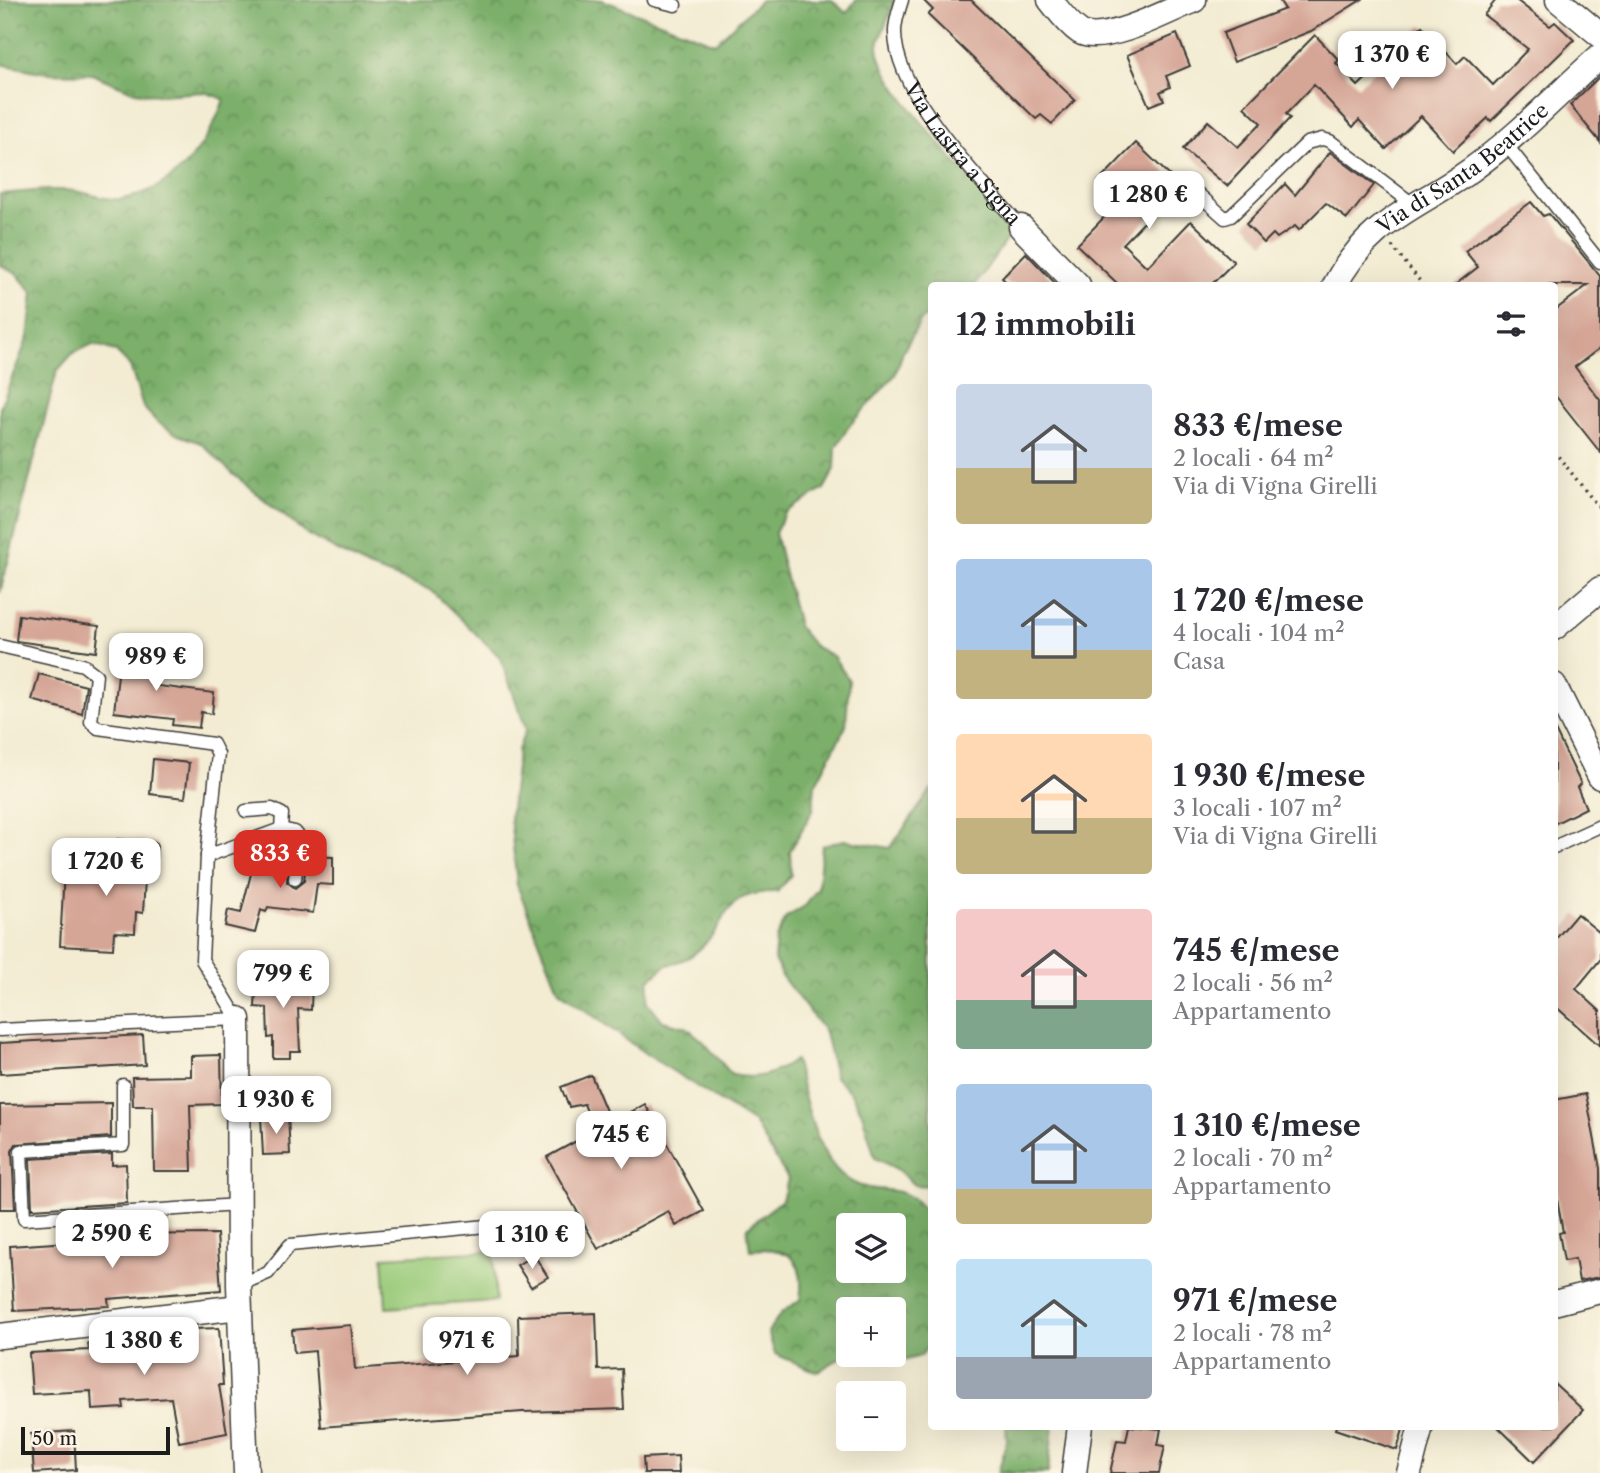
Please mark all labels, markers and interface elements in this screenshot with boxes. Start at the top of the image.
pin: 1 370 € [1327,32,1457,91]
text: 1 370 € [1354,40,1430,68]
street label: Via Lastra a Signa [899,77,1027,231]
street label: Via di Santa Beatrice [1371,98,1553,239]
pin: 1 280 € [1084,172,1214,231]
text: 1 280 € [1110,180,1188,208]
icon: filters [1492,305,1530,343]
text: 12 immobili [956,306,1136,343]
text: 833 €/mese [1173,407,1343,444]
icon: home [1012,412,1096,496]
text: 2 locali · 64 m² [1173,444,1334,472]
text: Via di Vigna Girelli [1173,472,1377,500]
text: 1 720 €/mese [1173,582,1364,619]
icon: home [1012,587,1096,671]
text: 4 locali · 104 m² [1173,619,1345,647]
pin: 989 € [107,634,205,693]
text: 989 € [125,642,187,670]
text: Casa [1173,647,1225,675]
text: 1 930 €/mese [1173,757,1365,794]
icon: home [1012,762,1096,846]
text: 3 locali · 107 m² [1173,794,1342,822]
text: Via di Vigna Girelli [1173,822,1377,850]
pin: 833 € [231,830,329,890]
pin: 1 720 € [41,838,171,898]
text: 833 € [250,839,310,867]
text: 1 720 € [68,847,144,875]
text: 745 €/mese [1173,932,1339,969]
icon: home [1012,937,1096,1021]
pin: 799 € [234,950,332,1010]
text: 799 € [253,959,313,987]
text: 2 locali · 56 m² [1173,969,1333,997]
text: Appartamento [1173,997,1331,1025]
pin: 1 930 € [211,1076,341,1136]
text: 1 930 € [237,1085,315,1113]
text: 1 310 €/mese [1173,1107,1361,1144]
pin: 745 € [572,1112,670,1171]
icon: home [1012,1112,1096,1196]
text: 745 € [592,1120,650,1148]
text: 2 locali · 70 m² [1173,1144,1333,1172]
text: Appartamento [1173,1172,1331,1200]
pin: 2 590 € [47,1210,177,1270]
pin: 1 310 € [467,1212,597,1271]
map controls [836,1213,906,1451]
button: layers [836,1213,906,1283]
text: 2 590 € [72,1219,152,1247]
text: 1 310 € [495,1220,569,1248]
text: 971 €/mese [1173,1282,1338,1319]
icon: home [1012,1287,1096,1371]
button: + [836,1297,906,1367]
pin: 1 380 € [79,1318,209,1377]
pin: 971 € [418,1318,516,1377]
text: 2 locali · 78 m² [1173,1319,1332,1347]
text: 1 380 € [105,1326,183,1354]
text: 971 € [439,1326,495,1354]
text: Appartamento [1173,1347,1331,1375]
button: − [836,1381,906,1451]
scale bar [21,1424,170,1456]
text: 50 m [32,1427,77,1450]

